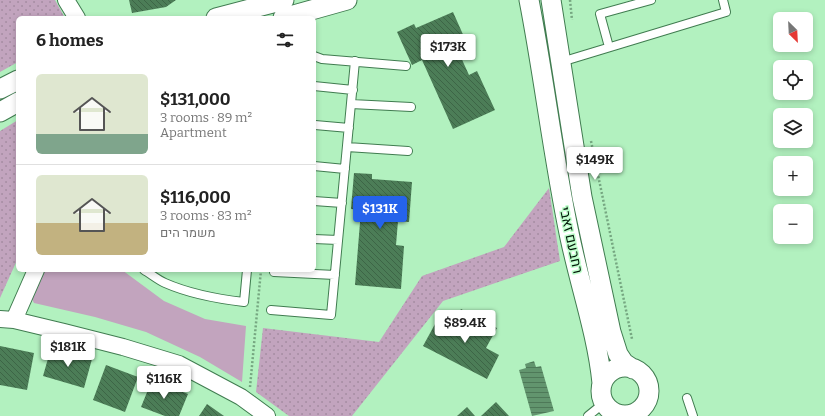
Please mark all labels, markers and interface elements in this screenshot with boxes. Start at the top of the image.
north arrow [773,12,813,52]
map controls [773,12,813,244]
icon: filters [274,29,296,51]
text: 6 homes [36,30,104,51]
pin: $173K [420,34,476,68]
text: $173K [430,39,466,54]
button: locate [773,60,813,100]
text: $131,000 [160,89,231,110]
icon: home [68,90,116,138]
button: layers [773,108,813,148]
text: 3 rooms · 89 m² [160,110,252,125]
text: Apartment [160,125,227,140]
pin: $149K [567,147,623,181]
text: $149K [576,152,614,167]
button: + [773,156,813,196]
text: $116,000 [160,187,231,208]
icon: home [68,191,116,239]
pin: $131K [352,196,408,230]
text: $131K [362,201,398,216]
button: − [773,204,813,244]
street label: רחבעם זאבי [556,205,586,275]
text: 3 rooms · 83 m² [160,208,252,223]
text: משמר הים [160,225,216,240]
pin: $89.4K [432,310,498,344]
text: $89.4K [444,315,486,330]
pin: $181K [40,334,96,368]
text: $181K [50,339,86,354]
pin: $116K [136,366,192,400]
text: $116K [146,371,182,386]

